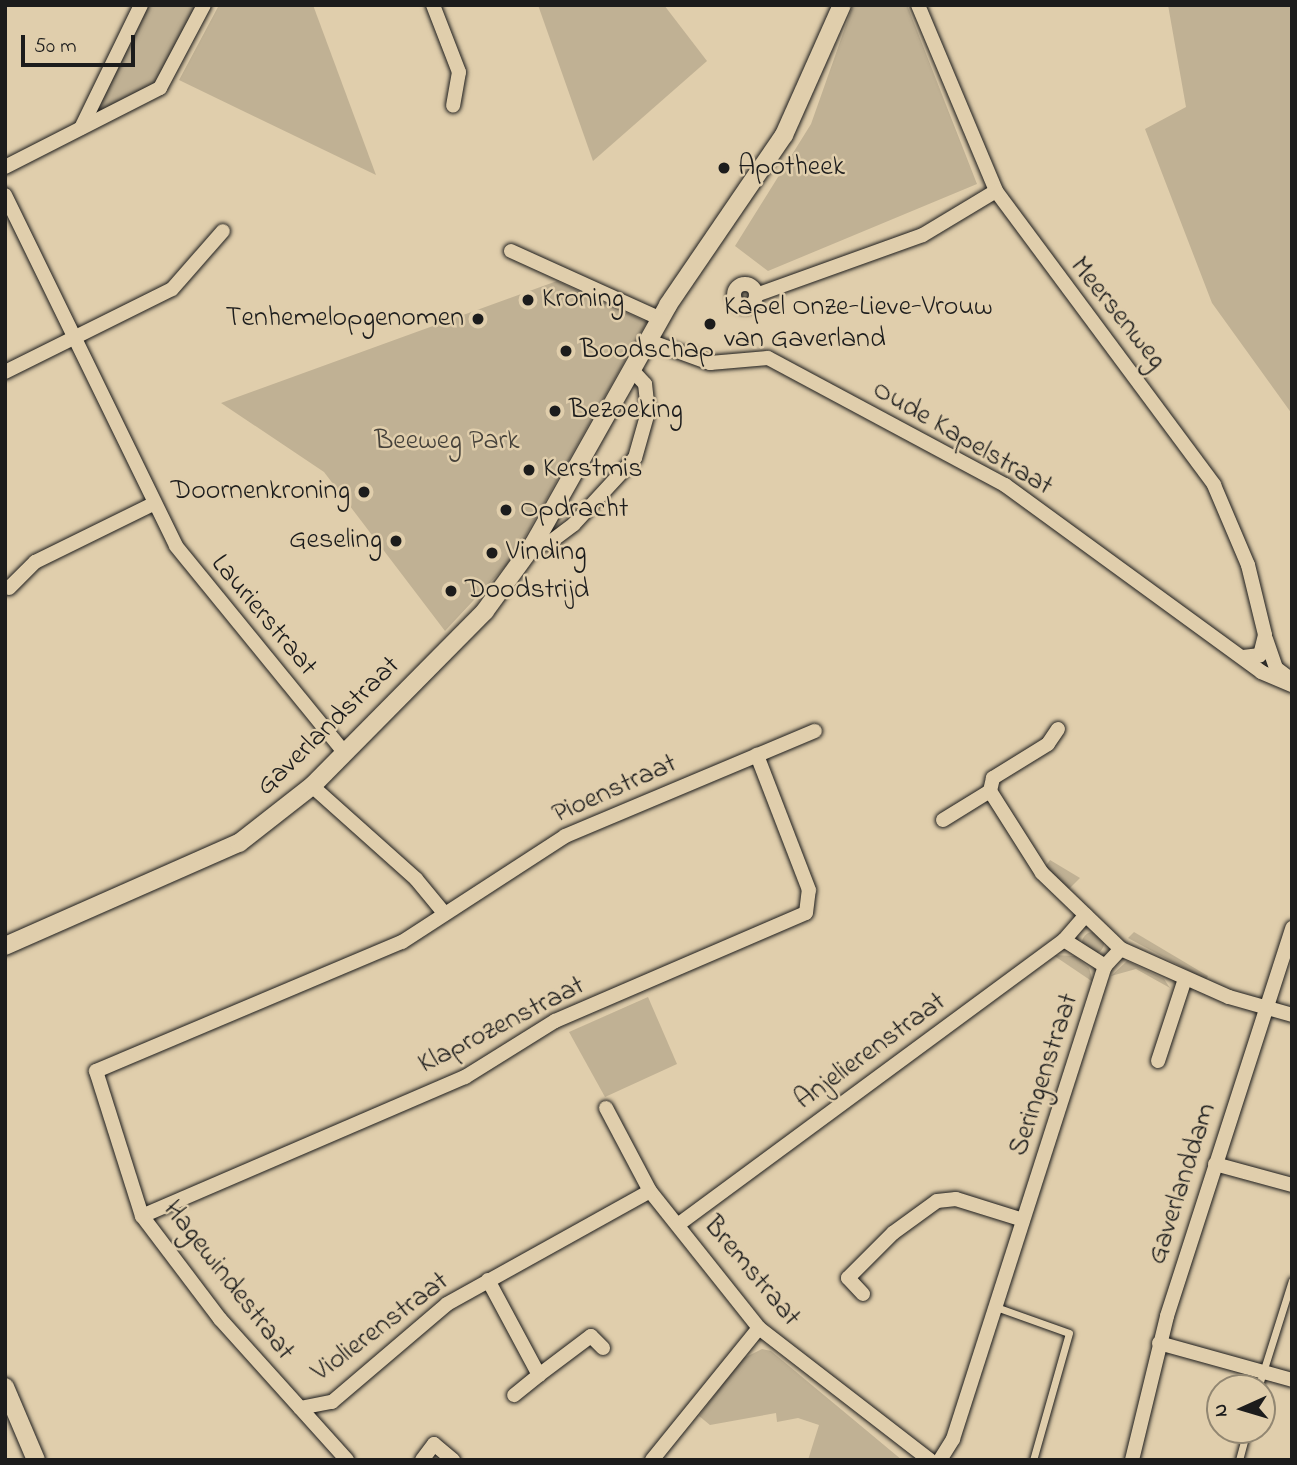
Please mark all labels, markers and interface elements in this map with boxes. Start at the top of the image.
scale bar [24,21,138,65]
text: 50 m [34,32,77,62]
place label: Apotheek [738,151,845,185]
marker: Apotheek [716,160,732,176]
street label: Meersenweg [1062,251,1172,377]
place label: Kroning [542,283,624,317]
place label: Kapel Onze-Lieve-Vrouw van Gaverland [724,291,992,357]
marker: Kroning [520,292,536,308]
place label: Tenhemelopgenomen [225,302,464,336]
marker: Tenhemelopgenomen [470,311,486,327]
marker: Kapel Onze-Lieve-Vrouw van Gaverland [702,316,718,332]
place label: Boodschap [580,334,714,368]
marker: Boodschap [558,343,574,359]
street label: Oude Kapelstraat [866,374,1058,504]
place label: Bezoeking [569,394,683,428]
marker: Bezoeking [547,403,563,419]
park label: Beeweg Park [374,425,520,459]
place label: Kerstmis [543,453,642,487]
marker: Kerstmis [521,462,537,478]
place label: Doornenkroning [171,475,350,509]
marker: Doornenkroning [356,484,372,500]
place label: Opdracht [520,493,628,527]
marker: Opdracht [498,502,514,518]
place label: Geseling [289,524,382,558]
marker: Geseling [388,533,404,549]
place label: Vinding [506,536,587,570]
marker: Vinding [484,545,500,561]
street label: Laurierstraat [202,548,324,684]
place label: Doodstrijd [465,574,589,608]
marker: Doodstrijd [443,583,459,599]
street label: Gaverlandstraat [250,650,408,804]
street label: Pioenstraat [548,748,682,832]
street label: Klaprozenstraat [413,970,591,1082]
street label: Anjelierenstraat [789,986,953,1118]
street label: Seringenstraat [1003,989,1087,1161]
street label: Gaverlanddam [1141,1099,1225,1269]
street label: Hagewindestraat [155,1194,301,1368]
street label: Bremstraat [695,1210,807,1334]
street label: Violierenstraat [306,1266,456,1390]
north arrow [1206,1374,1276,1444]
text: N [1208,1403,1235,1418]

